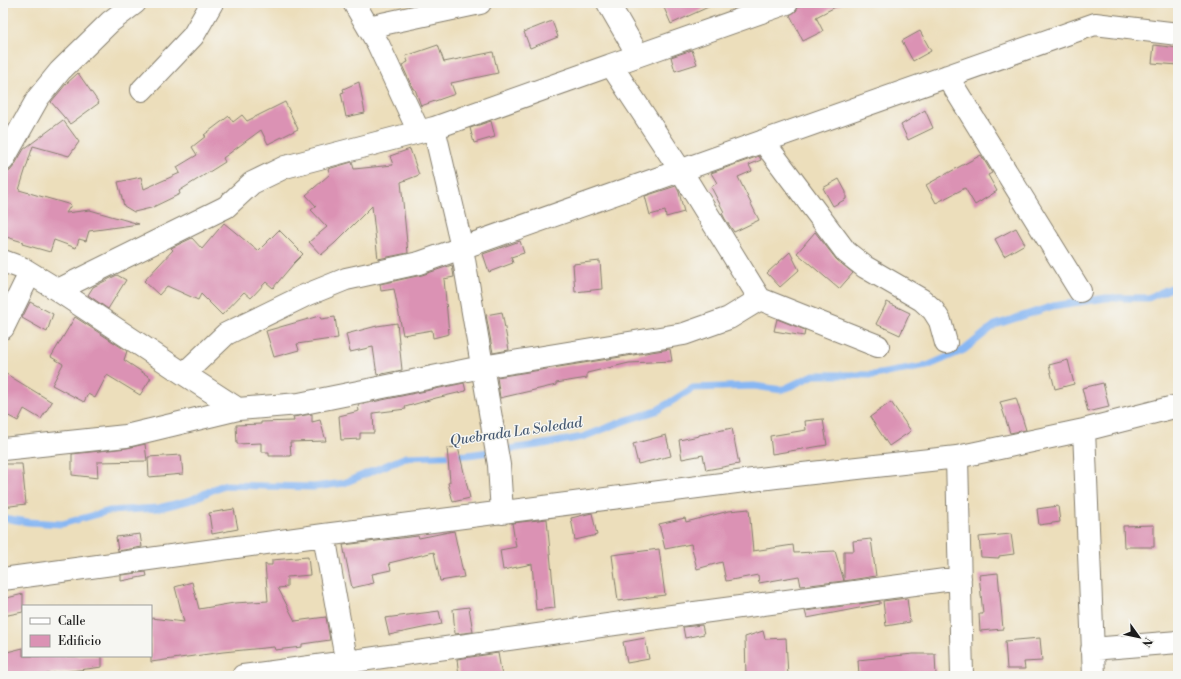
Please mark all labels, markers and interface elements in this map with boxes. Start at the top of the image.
water label: Quebrada La Soledad [449,414,584,450]
legend [22,605,152,657]
text: Calle [58,614,85,629]
north arrow [1119,617,1159,657]
text: Edificio [58,634,101,649]
text: N [1138,634,1155,650]

